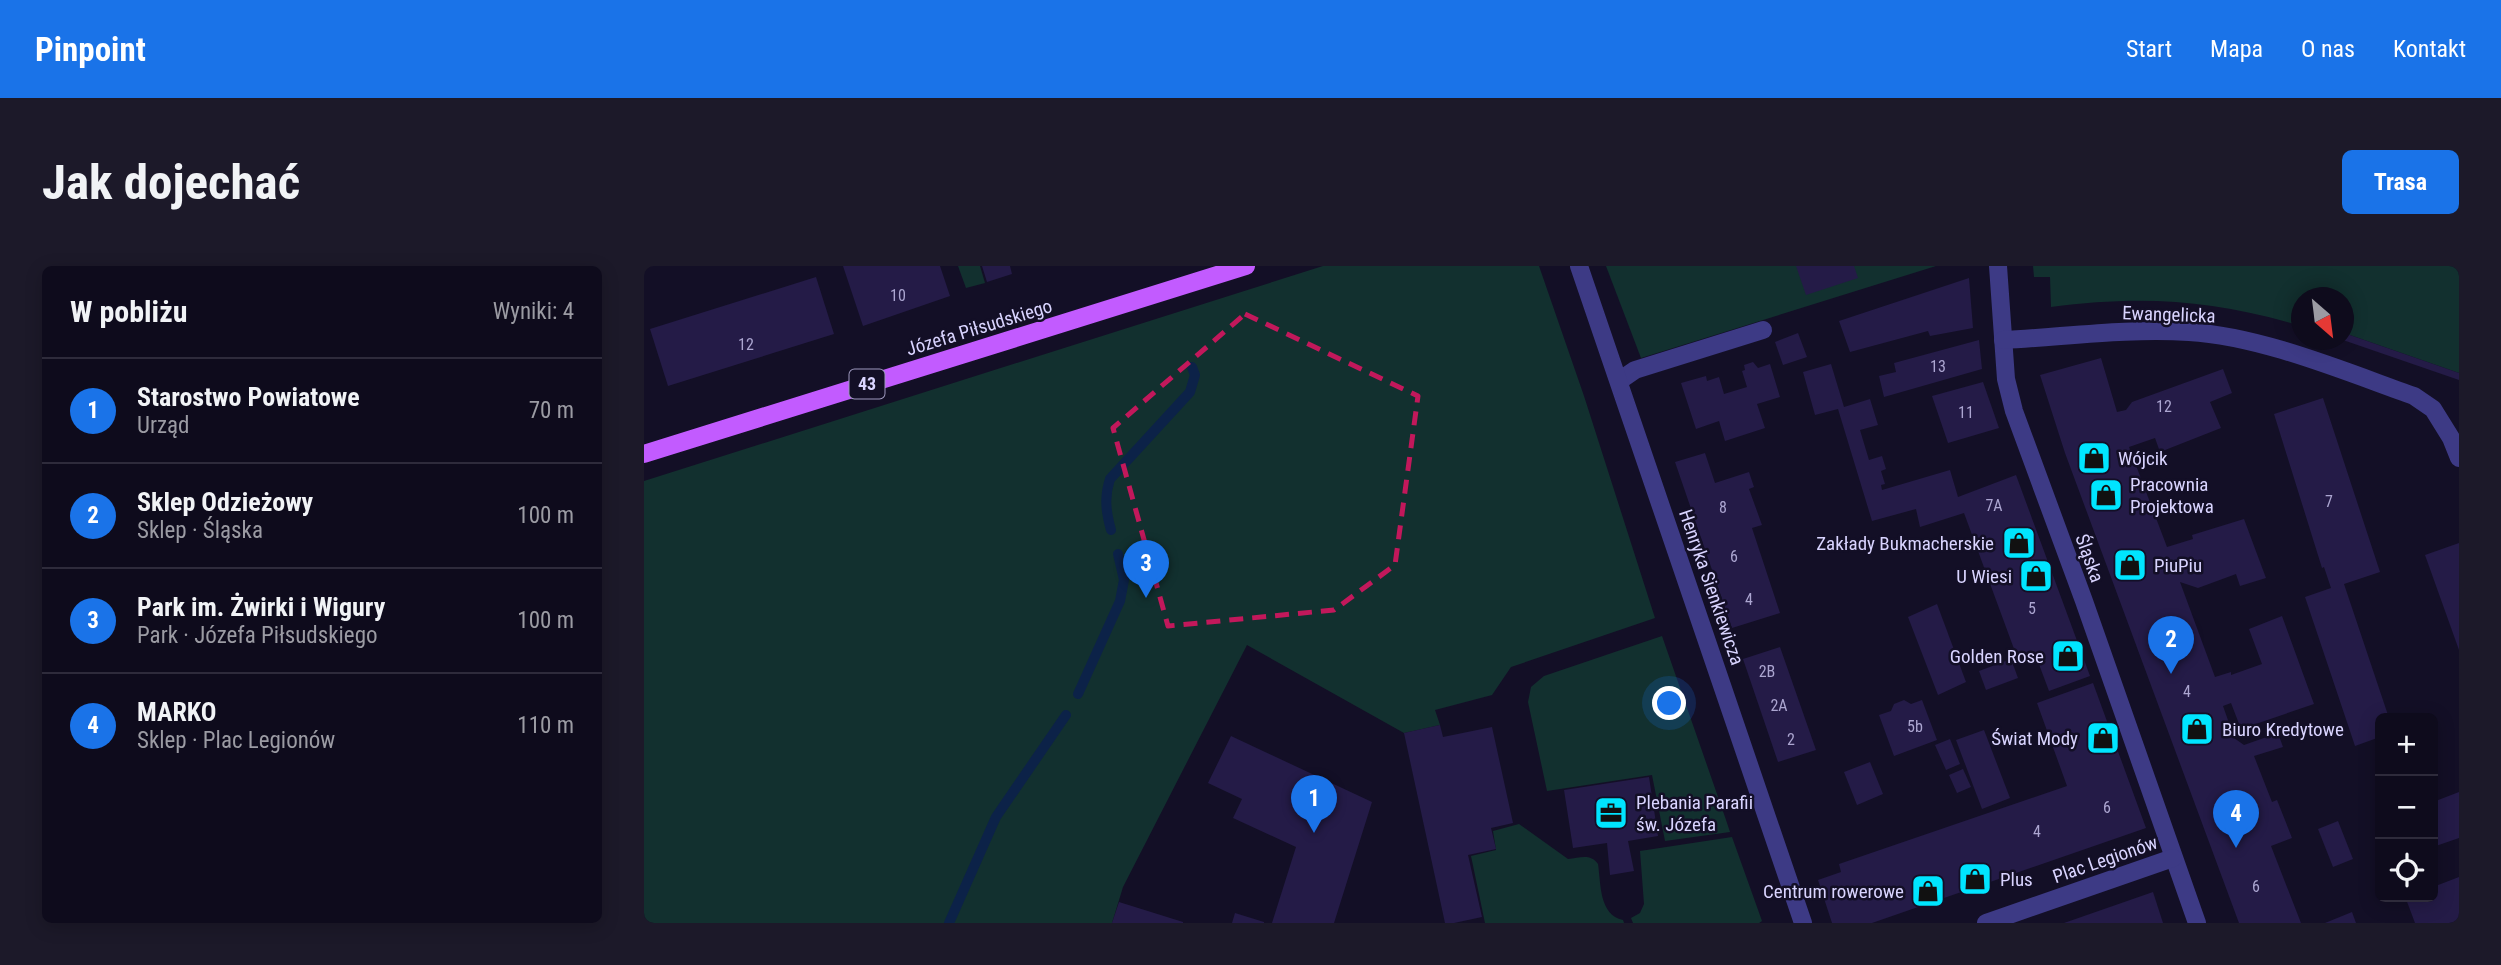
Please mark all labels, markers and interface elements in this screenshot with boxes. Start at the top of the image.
text: Pinpoint [35,30,146,69]
text: Start [2126,35,2172,63]
text: Mapa [2210,35,2263,63]
text: O nas [2301,35,2355,63]
text: Kontakt [2393,35,2466,63]
button: Trasa [2342,150,2459,214]
text: Jak dojechać [42,154,300,211]
house number: 10 [890,286,906,305]
north arrow [2291,287,2354,350]
text: W pobliżu [70,294,187,329]
street label: Józefa Piłsudskiego [903,294,1055,361]
text: Wyniki: 4 [493,298,574,325]
street label: Ewangelicka [2122,301,2216,328]
house number: 12 [738,335,754,354]
house number: 13 [1930,357,1946,376]
road number: 43 [850,370,885,398]
text: Starostwo Powiatowe [137,382,360,412]
text: 1 [87,397,99,424]
text: 70 m [529,397,574,424]
house number: 12 [2156,397,2172,416]
house number: 11 [1958,403,1974,422]
text: Urząd [137,412,189,439]
shop icon: Wójcik [2075,439,2113,477]
place label: Wójcik [2118,447,2168,470]
place label: Pracownia Projektowa [2130,473,2214,518]
shop icon: Pracownia Projektowa [2087,476,2125,514]
text: Sklep Odzieżowy [137,487,313,517]
house number: 7 [2325,492,2333,511]
house number: 7A [1985,496,2003,515]
house number: 8 [1719,498,1727,517]
text: 2 [87,502,99,529]
text: 100 m [517,502,574,529]
street label: Henryka Sienkiewicza [1674,506,1749,668]
text: Sklep · Śląska [137,517,263,544]
shop icon: Zakłady Bukmacherskie [2000,524,2038,562]
street label: Śląska [2070,531,2109,585]
place label: Zakłady Bukmacherskie [1816,532,1994,555]
pin: 3 [1123,540,1169,598]
shop icon: PiuPiu [2111,546,2149,584]
house number: 6 [1730,547,1738,566]
place label: PiuPiu [2154,554,2202,577]
shop icon: U Wiesi [2017,557,2055,595]
place label: U Wiesi [1956,565,2012,588]
house number: 4 [1745,590,1753,609]
text: Park im. Żwirki i Wigury [137,592,385,622]
house number: 5 [2028,599,2036,618]
text: 3 [87,607,99,634]
text: 100 m [517,607,574,634]
pin: 2 [2148,616,2194,674]
text: Park · Józefa Piłsudskiego [137,622,378,649]
shop icon: Golden Rose [2049,637,2087,675]
place label: Golden Rose [1950,645,2044,668]
house number: 2B [1759,662,1775,681]
house number: 4 [2183,682,2191,701]
your location [1652,686,1686,720]
house number: 2A [1770,696,1788,715]
text: MARKO [137,697,217,727]
shop icon: Biuro Kredytowe [2178,710,2216,748]
text: 4 [87,712,99,739]
text: 110 m [517,712,574,739]
map controls [2375,713,2438,902]
button: + [2375,713,2438,776]
house number: 5b [1907,717,1923,736]
place label: Biuro Kredytowe [2222,718,2344,741]
shop icon: Świat Mody [2084,719,2122,757]
text: Sklep · Plac Legionów [137,727,335,754]
place label: Świat Mody [1991,727,2078,750]
house number: 2 [1787,730,1795,749]
pin: 1 [1291,775,1337,833]
button: − [2375,776,2438,839]
pin: 4 [2213,790,2259,848]
place label: Plebania Parafii św. Józefa [1636,791,1753,836]
office icon: Plebania Parafii św. Józefa [1592,794,1630,832]
house number: 6 [2103,798,2111,817]
house number: 4 [2033,822,2041,841]
street label: Plac Legionów [2050,831,2161,888]
button: locate [2375,839,2438,902]
shop icon: Plus [1956,860,1994,898]
place label: Plus [2000,868,2033,891]
shop icon: Centrum rowerowe [1909,872,1947,910]
house number: 6 [2252,877,2260,896]
place label: Centrum rowerowe [1763,880,1904,903]

